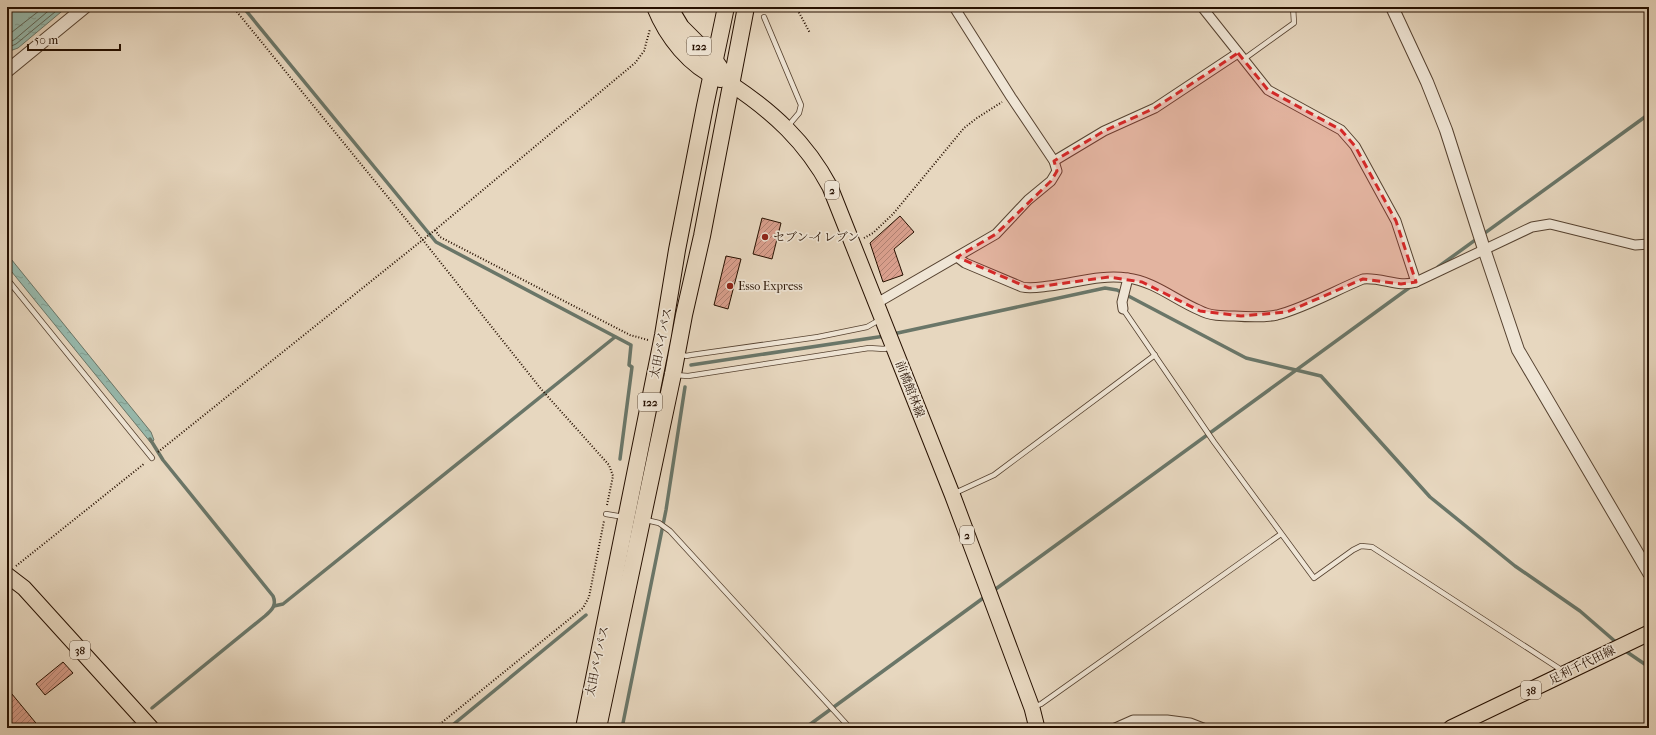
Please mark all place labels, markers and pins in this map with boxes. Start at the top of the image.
place label: セブン-イレブン [773,230,859,244]
marker: セブン-イレブン [760,232,770,242]
place label: Esso Express [738,279,803,293]
marker: Esso Express [725,281,735,291]

